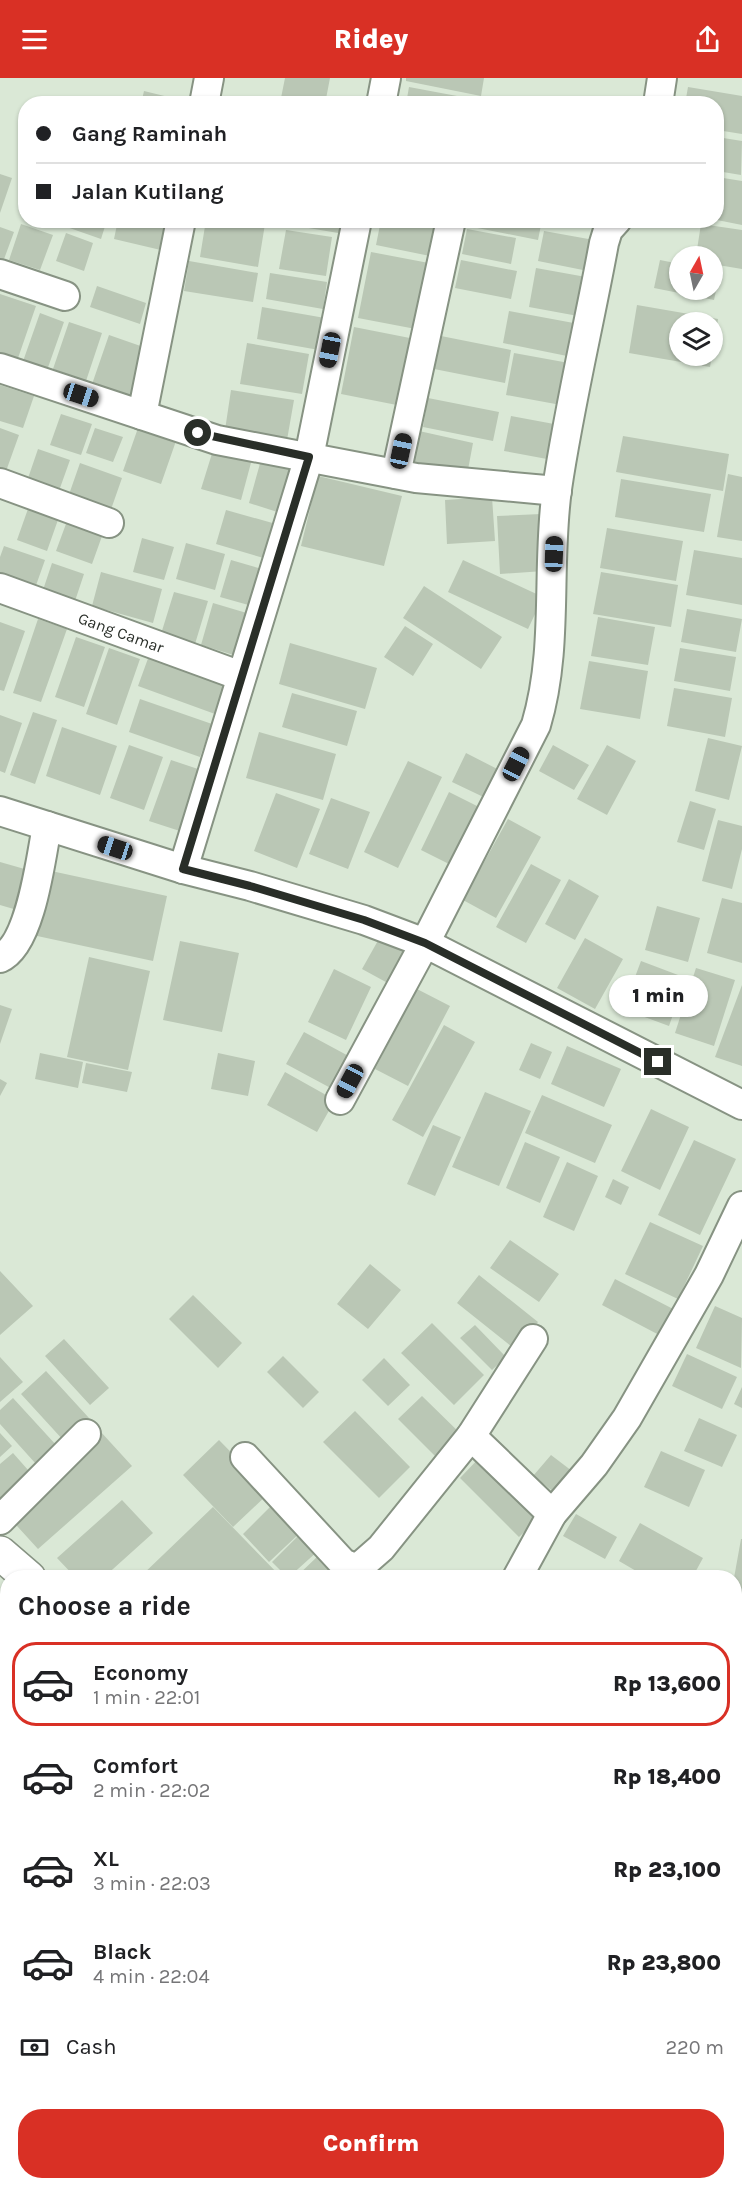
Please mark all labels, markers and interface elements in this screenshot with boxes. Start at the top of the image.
icon: menu [18,23,51,56]
text: Ridey [334,23,408,55]
icon: share [691,23,724,56]
text: Gang Raminah [72,121,227,147]
text: Jalan Kutilang [72,179,224,205]
north arrow [669,246,723,300]
map controls [669,246,723,366]
button: layers [669,312,723,366]
car [318,331,342,369]
car [61,381,101,409]
route start [184,419,211,446]
car [388,432,414,470]
car [544,536,564,572]
street label: Gang Camar [76,608,167,657]
car [500,744,532,784]
car [95,834,135,862]
callout: 1 min [608,975,708,1017]
text: 1 min [632,984,685,1007]
route end [644,1048,671,1075]
car [334,1061,366,1101]
text: Choose a ride [18,1590,191,1622]
icon: car [21,1657,75,1711]
text: Economy [93,1660,188,1686]
text: Rp 13,600 [613,1671,721,1697]
text: 1 min · 22:01 [93,1686,200,1709]
icon: car [21,1750,75,1804]
text: Comfort [93,1753,178,1779]
text: Rp 18,400 [613,1764,721,1790]
text: 2 min · 22:02 [93,1779,210,1802]
icon: car [21,1843,75,1897]
text: XL [93,1846,119,1872]
text: Rp 23,100 [613,1857,721,1883]
text: 3 min · 22:03 [93,1872,211,1895]
icon: car [21,1936,75,1990]
text: Black [93,1939,152,1965]
text: Rp 23,800 [607,1950,721,1976]
text: 4 min · 22:04 [93,1965,210,1988]
icon: cash [18,2031,51,2064]
text: Cash [66,2034,116,2060]
text: 220 m [665,2036,724,2059]
button: Confirm [18,2109,724,2178]

